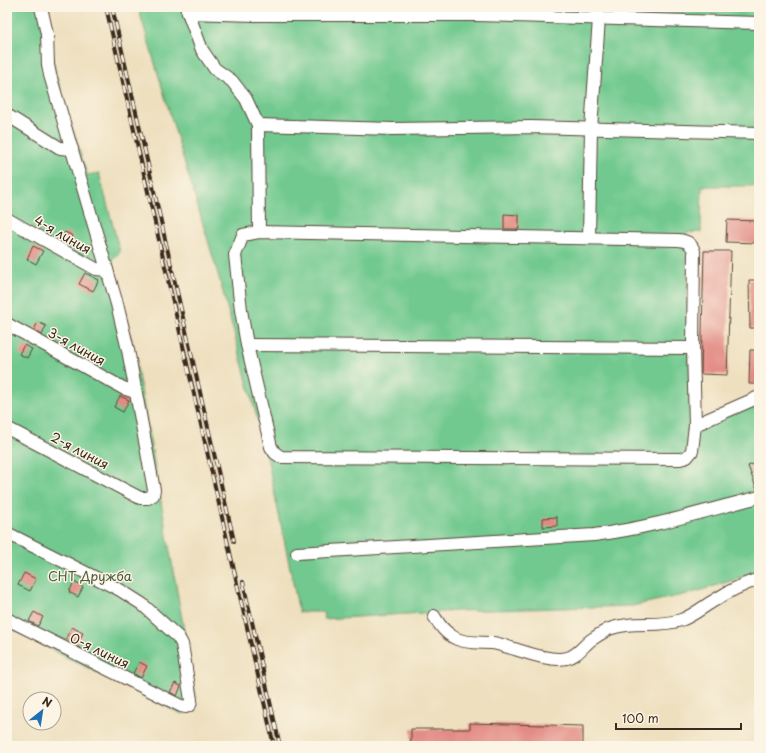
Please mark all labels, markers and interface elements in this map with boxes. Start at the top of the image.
street label: 4-я линия [31,210,95,258]
street label: 3-я линия [45,322,109,370]
street label: 2-я линия [47,427,113,473]
park label: СНТ Дружба [48,566,133,585]
street label: 0-я линия [67,627,133,673]
north arrow [22,691,62,731]
text: N [39,692,56,712]
scale bar [616,705,741,731]
text: 100 m [622,709,659,727]

